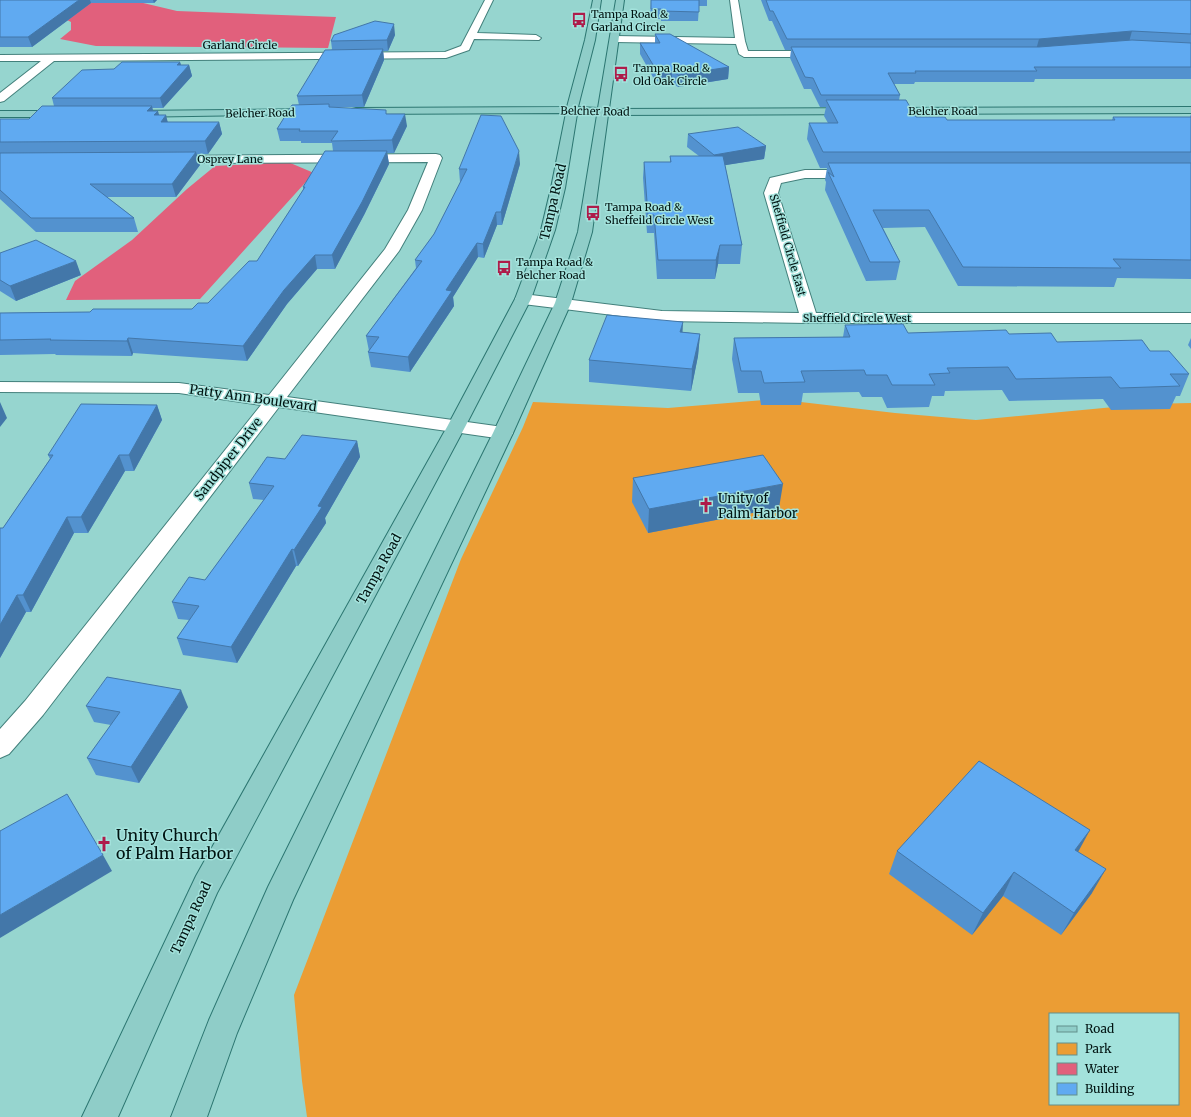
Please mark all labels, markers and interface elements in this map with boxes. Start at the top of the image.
place label: Tampa Road & Garland Circle [591,7,669,34]
bus stop icon: Tampa Road & Garland Circle [570,11,588,29]
street label: Garland Circle [203,38,277,52]
place label: Tampa Road & Old Oak Circle [633,61,711,88]
bus stop icon: Tampa Road & Old Oak Circle [612,65,630,83]
street label: Belcher Road [560,103,630,119]
street label: Belcher Road [908,104,978,118]
street label: Belcher Road [225,105,295,121]
street label: Osprey Lane [197,152,263,166]
street label: Tampa Road [536,162,570,242]
street label: Sheffield Circle East [767,192,809,298]
place label: Tampa Road & Sheffeild Circle West [605,200,714,227]
bus stop icon: Tampa Road & Sheffeild Circle West [584,204,602,222]
place label: Tampa Road & Belcher Road [516,255,594,282]
bus stop icon: Tampa Road & Belcher Road [495,259,513,277]
street label: Sheffield Circle West [803,311,912,325]
street label: Patty Ann Boulevard [188,381,318,415]
street label: Sandpiper Drive [190,414,266,504]
place label: Unity of Palm Harbor [718,490,798,522]
church icon: Unity of Palm Harbor [697,496,715,514]
street label: Tampa Road [353,531,405,607]
place label: Unity Church of Palm Harbor [116,825,233,863]
church icon: Unity Church of Palm Harbor [95,835,113,853]
street label: Tampa Road [167,879,215,957]
legend [1049,1013,1179,1105]
text: Road [1085,1021,1114,1036]
text: Park [1085,1041,1112,1056]
text: Water [1084,1061,1120,1076]
text: Building [1085,1081,1135,1096]

